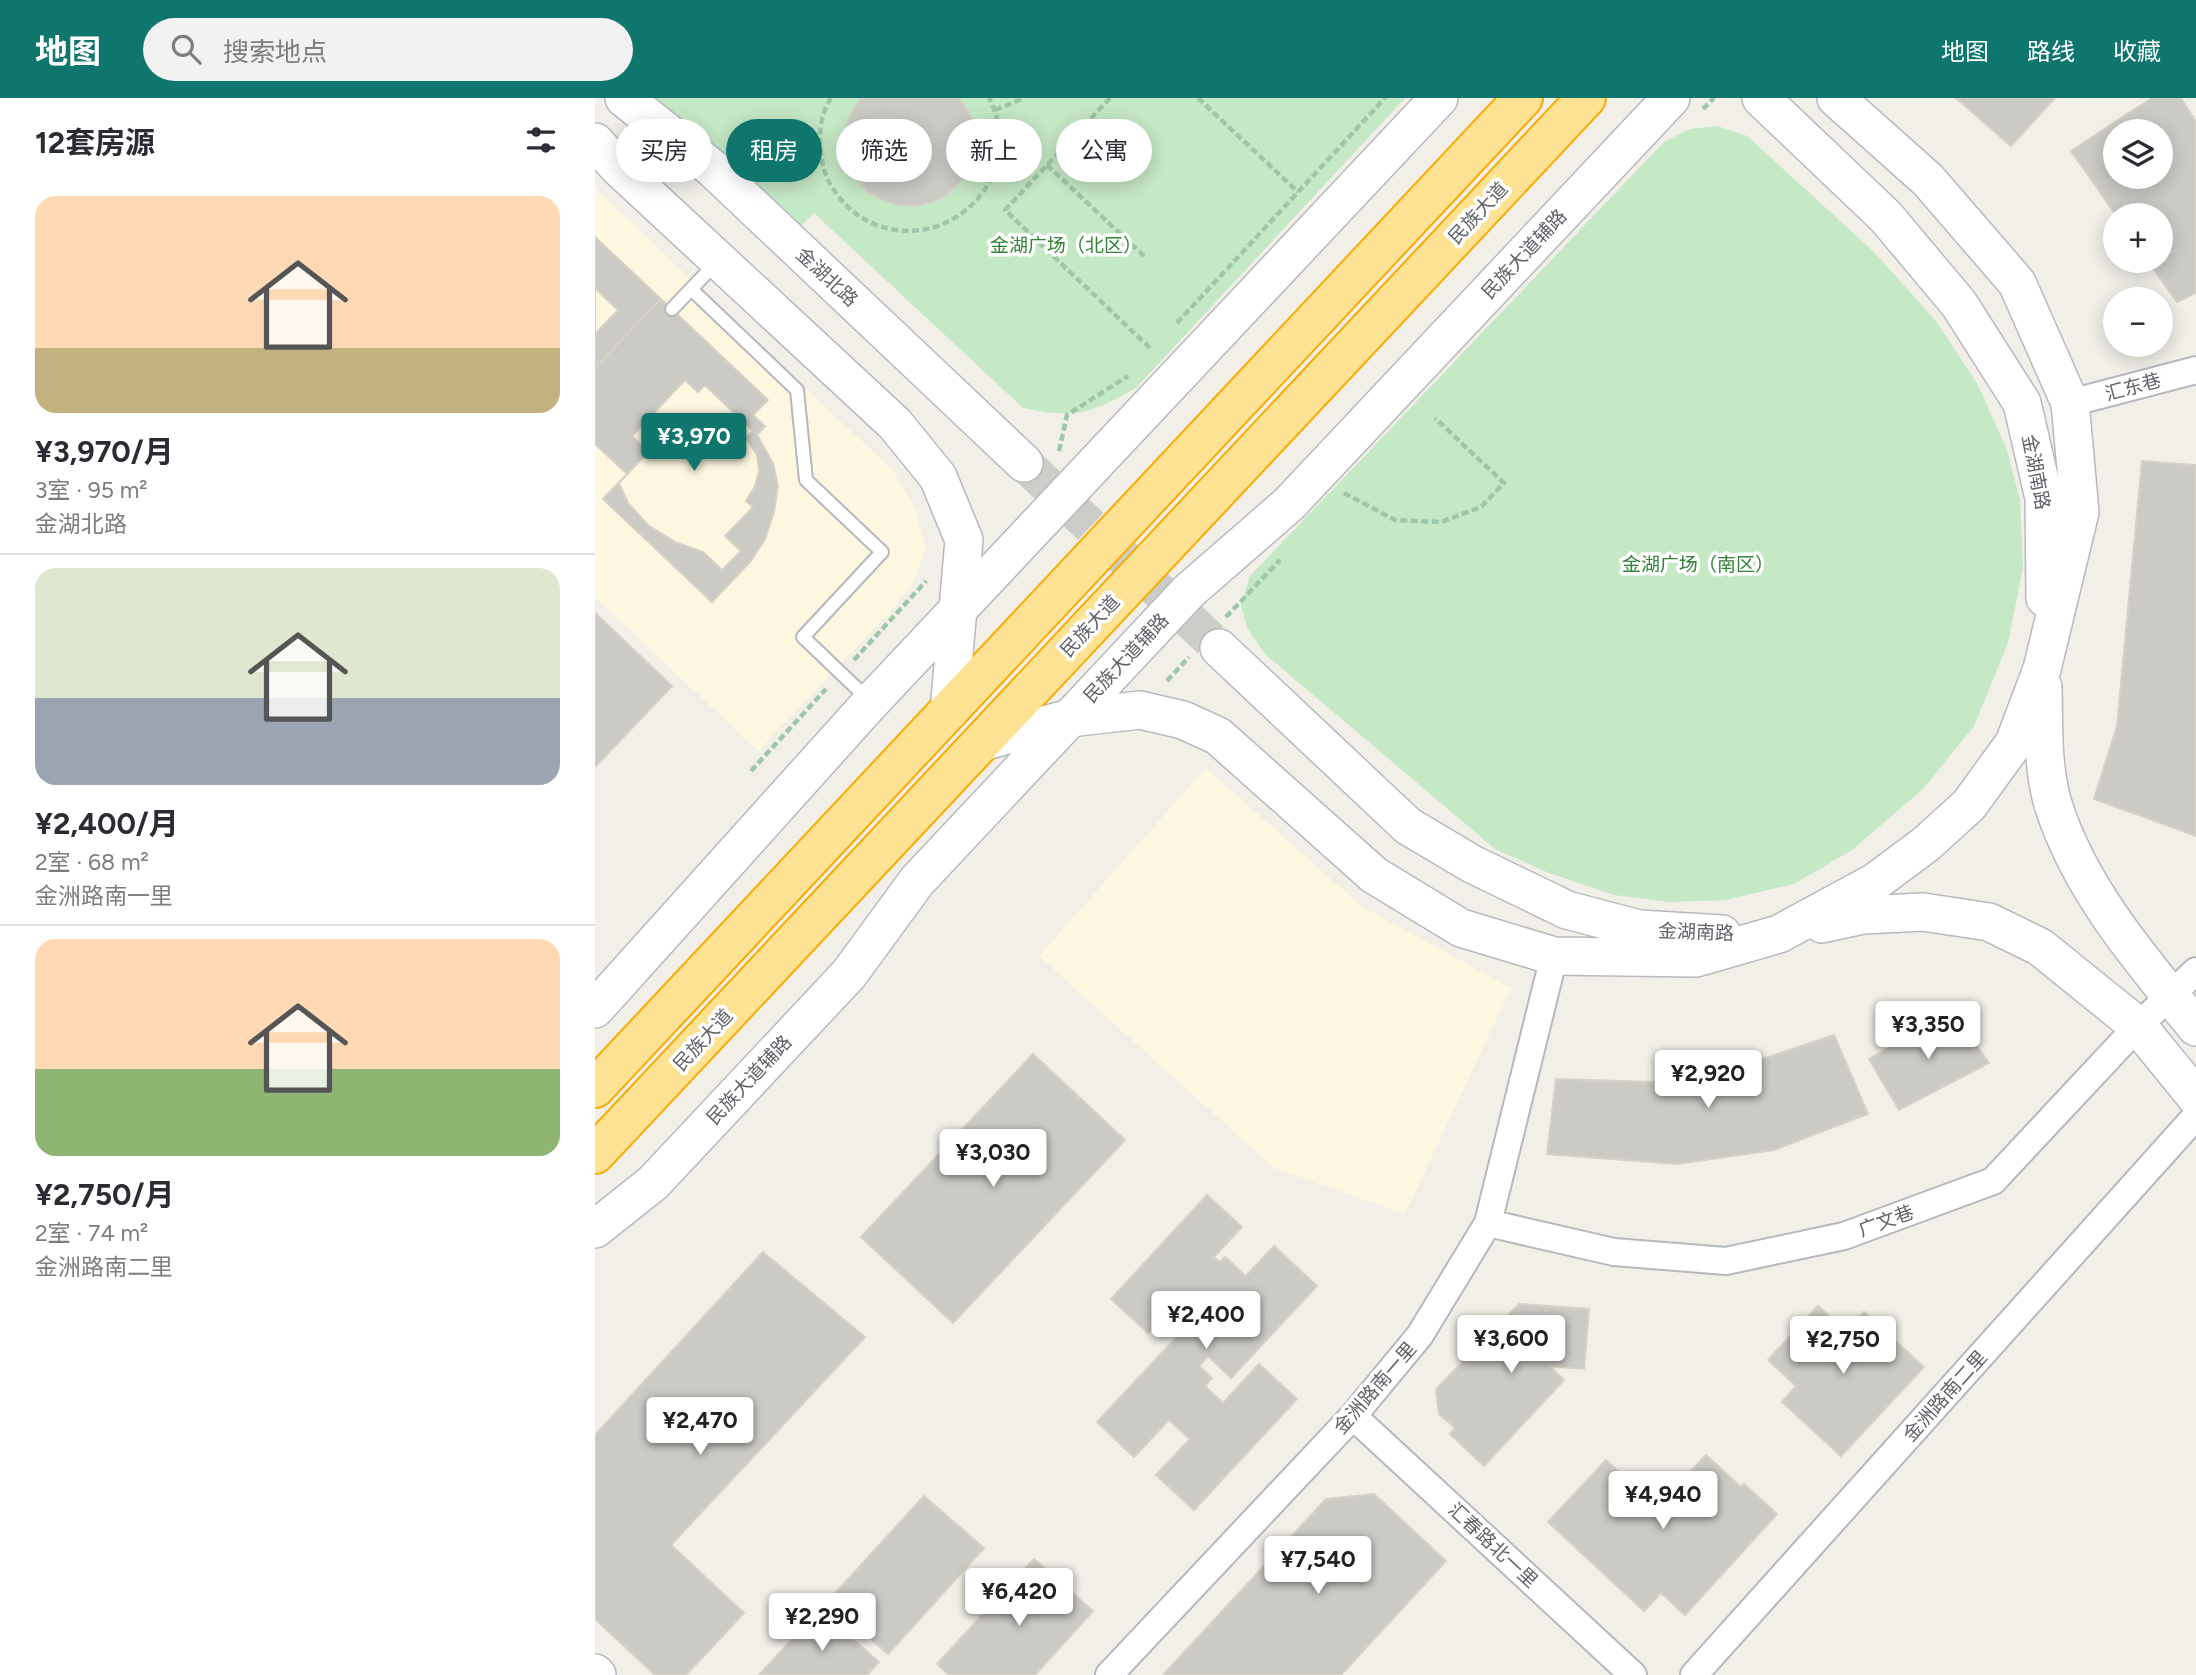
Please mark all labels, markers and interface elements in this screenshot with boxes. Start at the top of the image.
search box [143,18,633,81]
icon: search [167,30,205,68]
text: 地图 [35,32,101,71]
text: 搜索地点 [223,36,327,68]
text: 地图 [1941,37,1989,66]
text: 路线 [2027,37,2075,66]
text: 收藏 [2113,37,2161,66]
chip: 买房 [616,119,712,182]
chip: 租房 [726,119,822,182]
chip: 筛选 [836,119,932,182]
chip: 新上 [946,119,1042,182]
chip: 公寓 [1056,119,1152,182]
map controls [2103,119,2173,357]
button: layers [2103,119,2173,189]
icon: filters [522,121,560,159]
text: 12套房源 [35,124,155,161]
street label: 民族大道 [1444,177,1512,249]
button: + [2103,203,2173,273]
street label: 民族大道辅路 [1477,204,1571,304]
park label: 金湖广场（北区） [990,234,1142,257]
icon: home [235,242,361,368]
street label: 金湖北路 [791,243,863,311]
button: − [2103,287,2173,357]
street label: 汇东巷 [2102,369,2164,405]
pin: ¥3,970 [637,414,751,473]
text: ¥3,970 [657,422,731,450]
street label: 金湖南路 [2017,432,2055,512]
text: ¥3,970/月 [35,433,174,470]
text: 3室 · 95 m² [35,476,148,504]
text: 金湖北路 [35,510,127,538]
park label: 金湖广场（南区） [1622,553,1774,576]
street label: 民族大道 [1056,590,1124,662]
street label: 民族大道辅路 [1079,608,1173,708]
icon: home [235,614,361,740]
text: ¥2,400/月 [35,805,179,842]
text: 2室 · 68 m² [35,848,149,876]
text: 金洲路南一里 [35,882,173,910]
street label: 金湖南路 [1658,919,1734,945]
icon: home [235,985,361,1111]
pin: ¥3,350 [1871,1002,1985,1061]
street label: 民族大道 [669,1004,737,1076]
text: ¥3,350 [1891,1010,1965,1038]
street label: 民族大道辅路 [702,1030,796,1130]
pin: ¥2,920 [1651,1051,1765,1110]
text: ¥2,920 [1671,1059,1745,1087]
pin: ¥3,030 [936,1130,1050,1189]
text: ¥3,030 [955,1138,1031,1166]
text: ¥2,750/月 [35,1176,174,1213]
street label: 广文巷 [1855,1200,1917,1242]
text: 2室 · 74 m² [35,1219,148,1247]
text: 金洲路南二里 [35,1253,173,1281]
pin: ¥2,400 [1149,1292,1263,1351]
text: ¥2,400 [1167,1300,1245,1328]
pin: ¥3,600 [1454,1316,1568,1375]
pin: ¥2,750 [1786,1316,1900,1376]
text: ¥3,600 [1473,1324,1549,1352]
text: ¥2,750 [1806,1325,1880,1353]
street label: 金洲路南一里 [1329,1337,1421,1439]
street label: 金洲路南二里 [1898,1346,1992,1446]
pin: ¥2,470 [643,1398,757,1457]
text: ¥2,470 [662,1406,738,1434]
pin: ¥4,940 [1606,1472,1720,1531]
text: ¥4,940 [1625,1480,1701,1508]
street label: 汇春路北一里 [1443,1498,1543,1592]
pin: ¥7,540 [1261,1536,1375,1596]
text: ¥7,540 [1280,1545,1356,1573]
pin: ¥6,420 [962,1568,1076,1628]
text: ¥6,420 [981,1577,1057,1605]
pin: ¥2,290 [765,1594,879,1653]
text: ¥2,290 [785,1602,859,1630]

